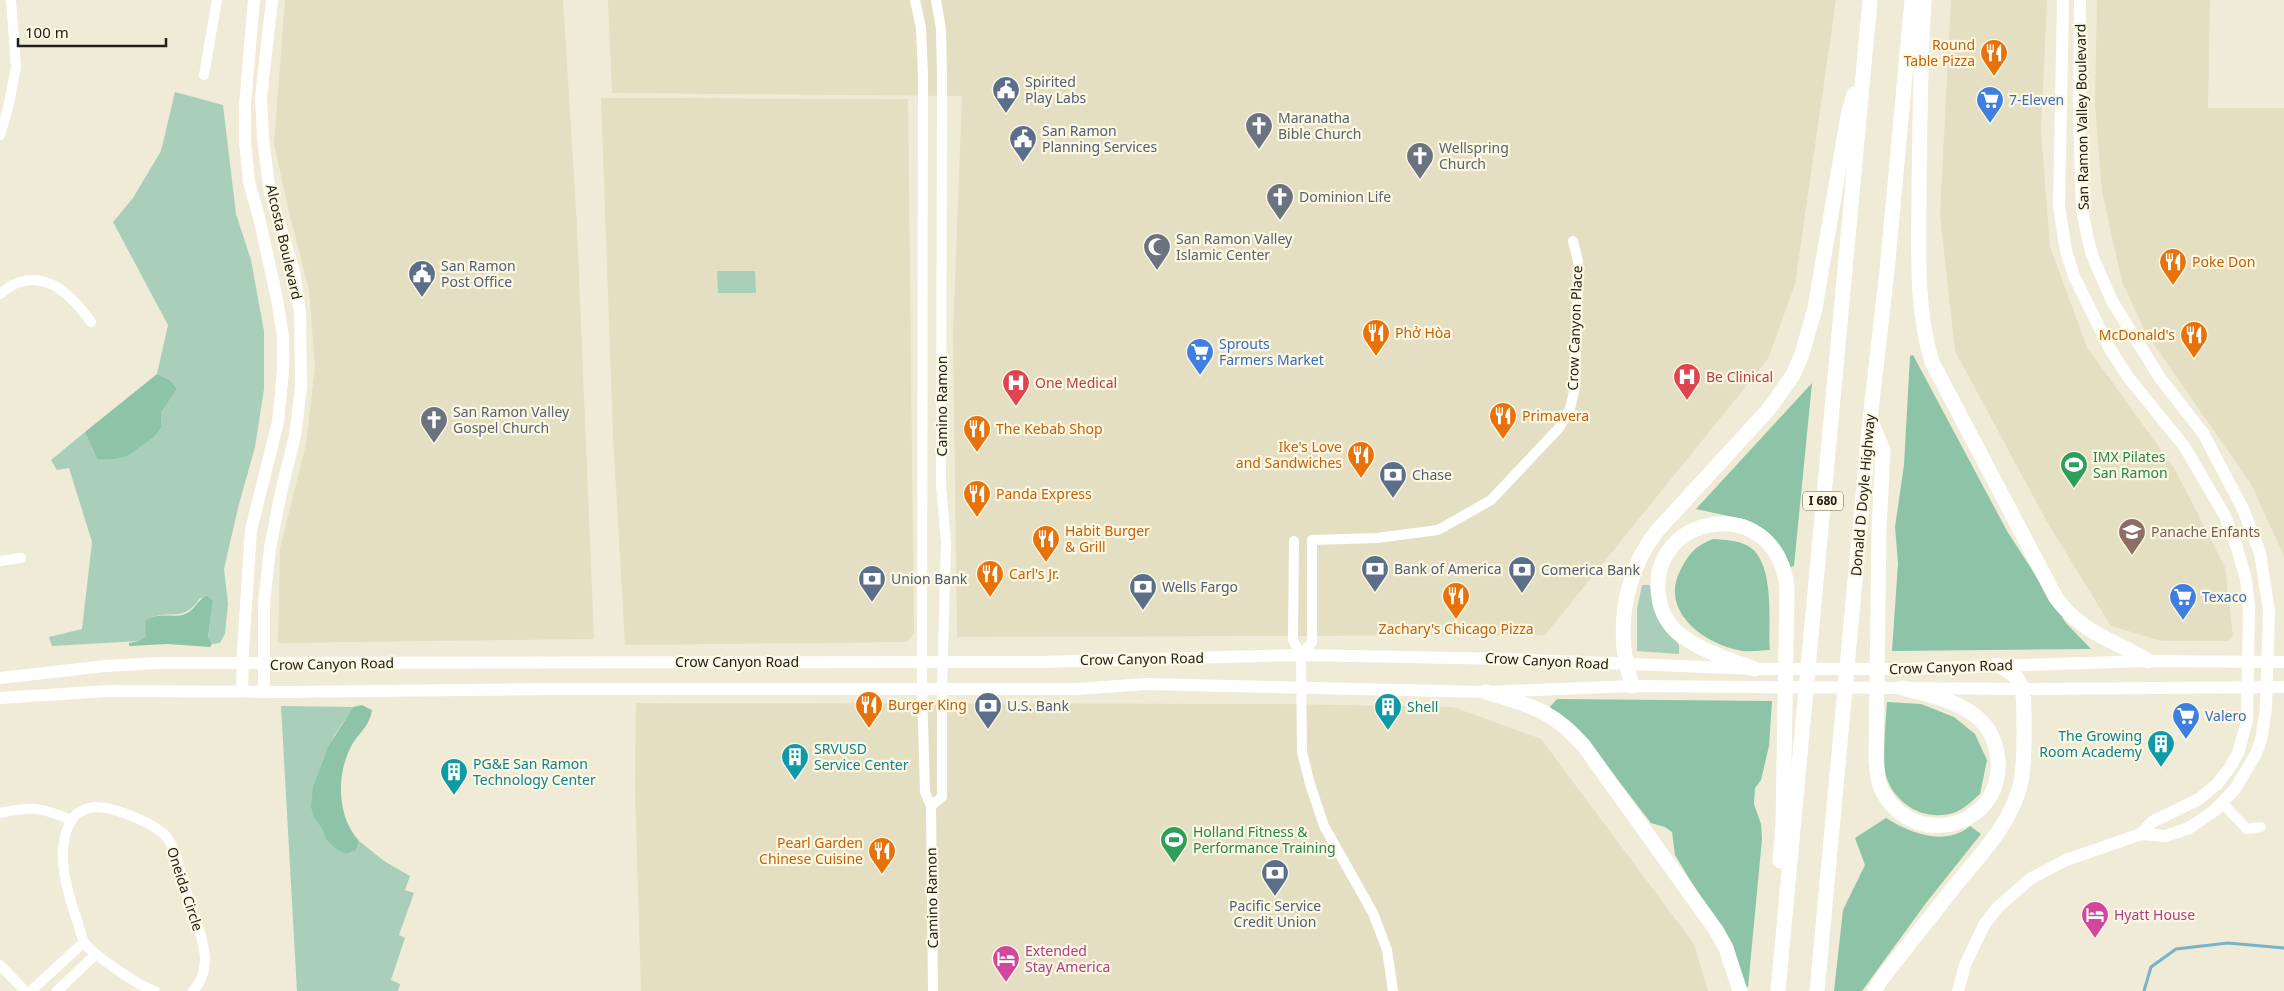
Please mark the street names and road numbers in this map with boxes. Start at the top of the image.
street label: San Ramon Valley Boulevard [2070,24,2093,210]
street label: Alcosta Boulevard [262,182,307,301]
street label: Crow Canyon Place [1563,265,1586,391]
street label: Camino Ramon [932,356,951,456]
street label: Donald D Doyle Highway [1846,412,1879,577]
road number: I 680 [1803,492,1843,511]
street label: Crow Canyon Road [1080,648,1204,669]
street label: Crow Canyon Road [1485,648,1609,673]
street label: Crow Canyon Road [675,652,799,671]
street label: Crow Canyon Road [270,653,394,674]
street label: Crow Canyon Road [1889,655,2013,678]
street label: Oneida Circle [163,844,208,933]
street label: Camino Ramon [921,847,942,949]

